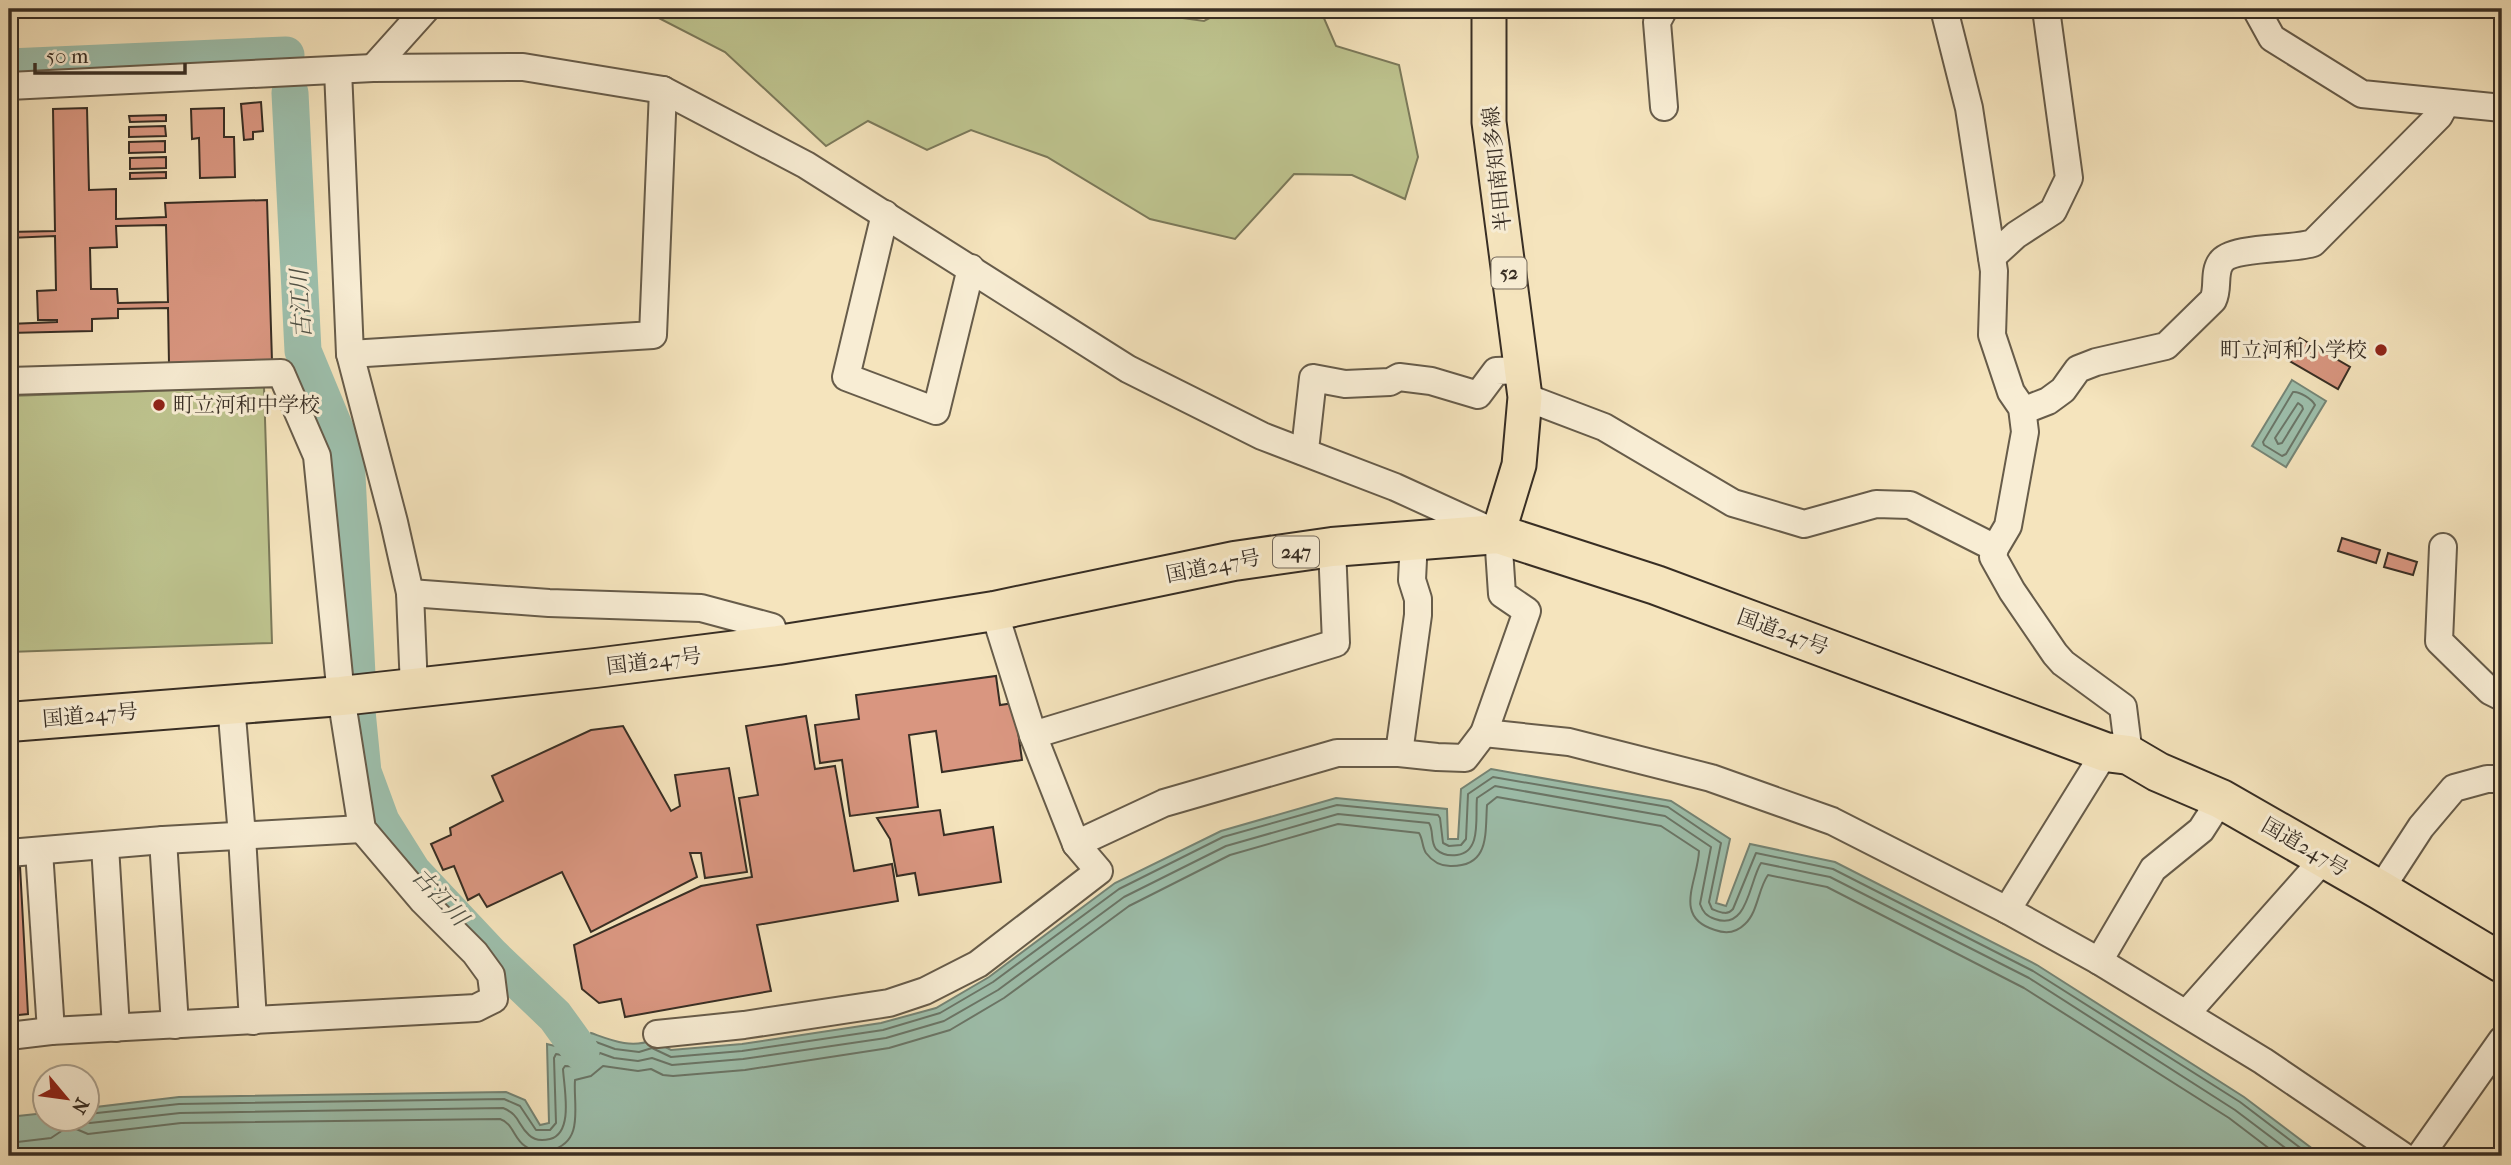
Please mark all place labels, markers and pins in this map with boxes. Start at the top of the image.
place label: 町立河和小学校 [2220,338,2367,362]
marker: 町立河和小学校 [2373,342,2389,358]
place label: 町立河和中学校 [173,393,320,417]
marker: 町立河和中学校 [151,397,167,413]

